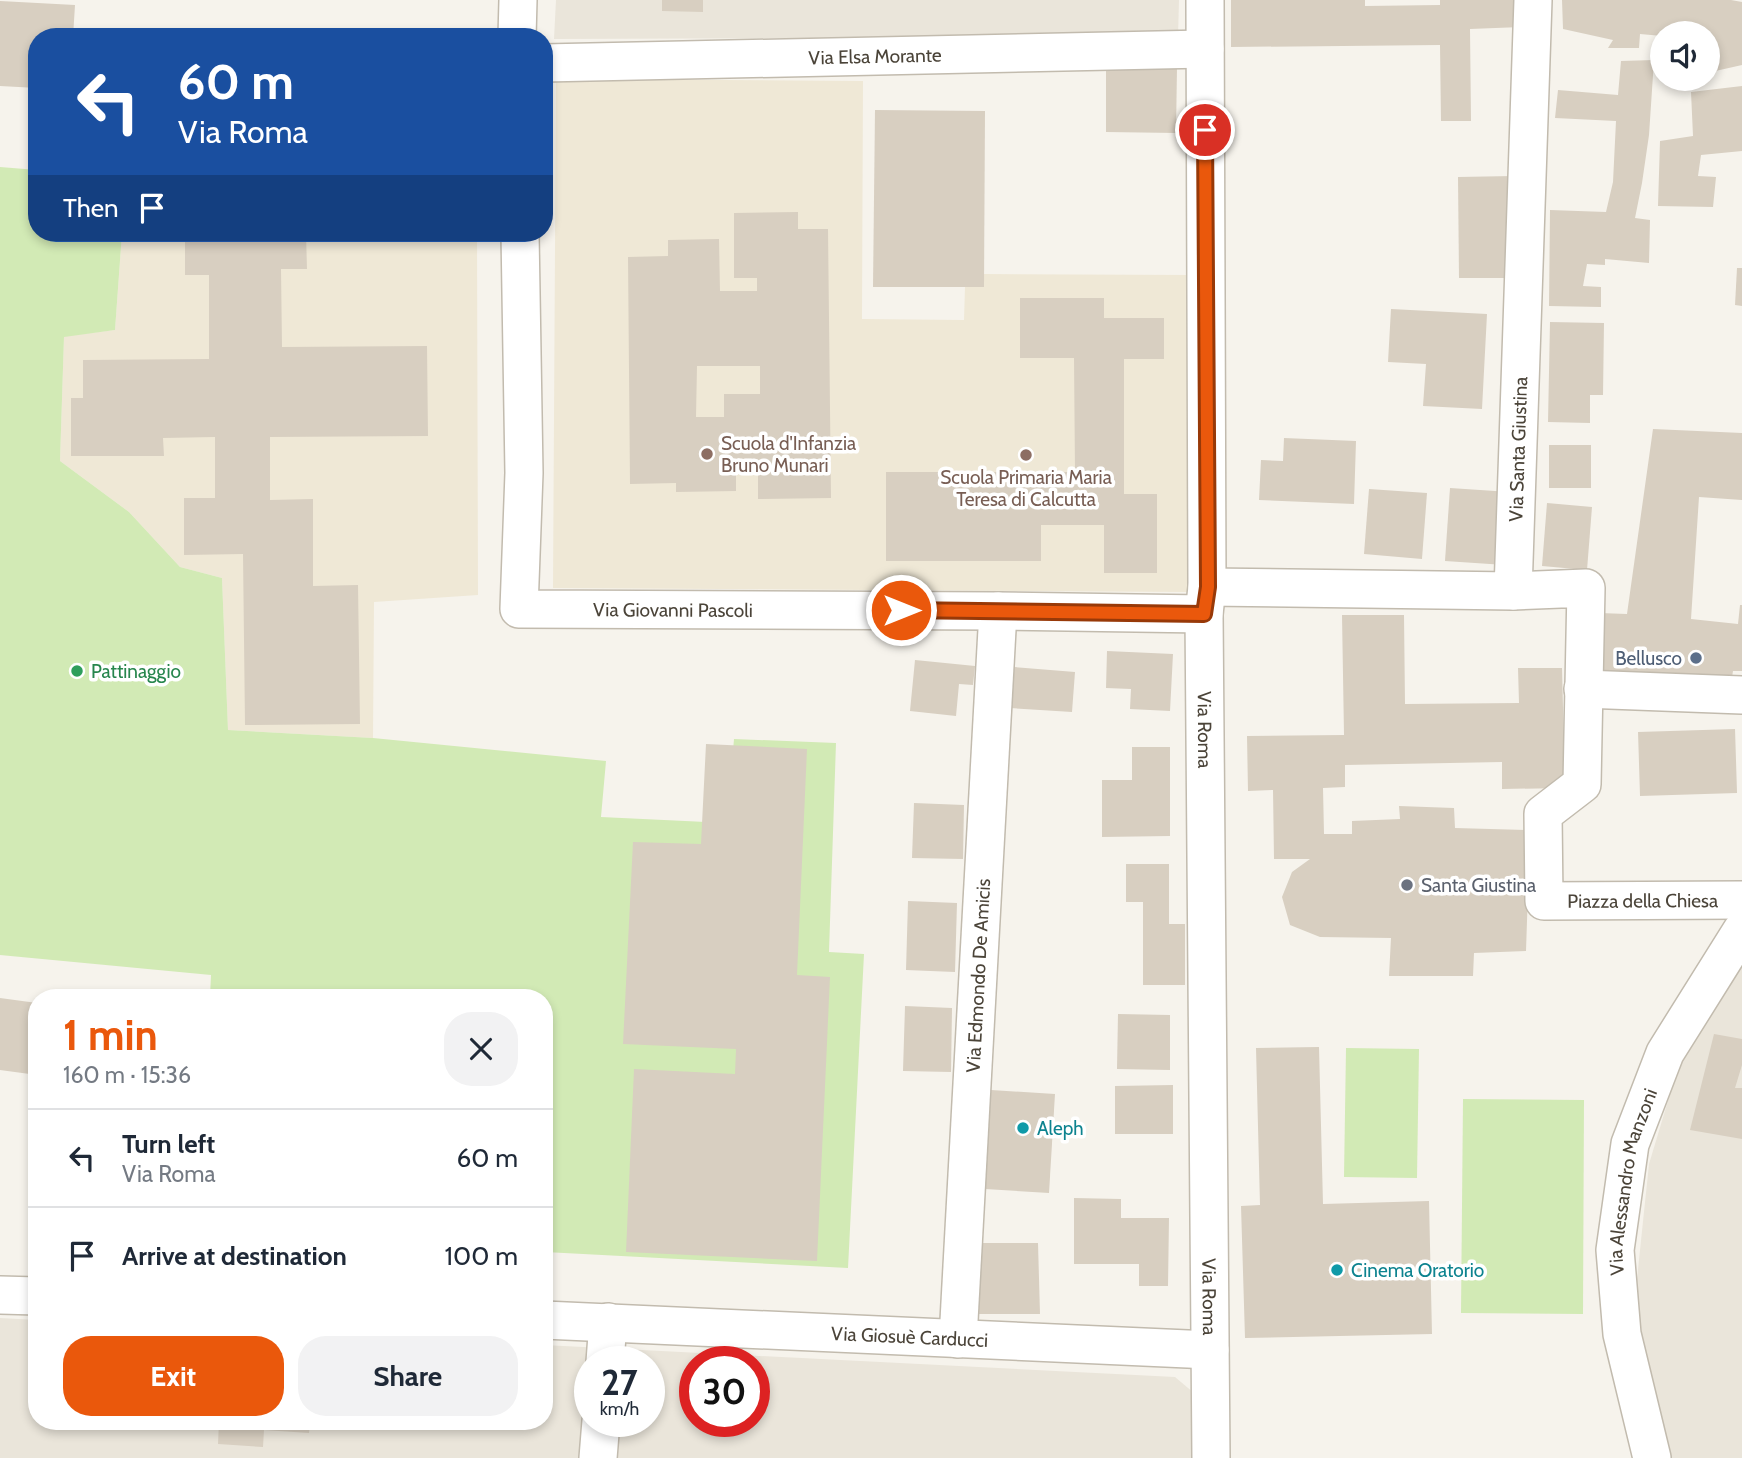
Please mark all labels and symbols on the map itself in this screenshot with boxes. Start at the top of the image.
street label: Via Elsa Morante [808,43,942,69]
pin [1175,100,1235,160]
street label: Via Santa Giustina [1504,376,1532,522]
place label: Scuola d'Infanzia Bruno Munari [721,432,856,477]
marker: Scuola d'Infanzia Bruno Munari [699,446,715,462]
marker: Scuola Primaria Maria Teresa di Calcutta [1018,447,1034,463]
place label: Scuola Primaria Maria Teresa di Calcutta [940,466,1112,511]
position arrow [864,573,938,647]
street label: Via Giovanni Pascoli [593,598,753,621]
place label: Bellusco [1615,647,1682,670]
marker: Bellusco [1688,650,1704,666]
place label: Pattinaggio [91,660,181,683]
marker: Pattinaggio [69,663,85,679]
street label: Via Roma [1193,691,1217,769]
place label: Santa Giustina [1421,874,1536,897]
marker: Santa Giustina [1399,877,1415,893]
street label: Via Edmondo De Amicis [961,878,995,1073]
street label: Piazza della Chiesa [1567,889,1718,912]
street label: Via Alessandro Manzoni [1604,1085,1662,1276]
place label: Aleph [1037,1117,1084,1140]
marker: Aleph [1015,1120,1031,1136]
street label: Via Roma [1198,1258,1221,1336]
place label: Cinema Oratorio [1351,1259,1484,1282]
marker: Cinema Oratorio [1329,1262,1345,1278]
street label: Via Giosuè Carducci [831,1321,989,1351]
speed limit sign: 30 [679,1346,770,1437]

